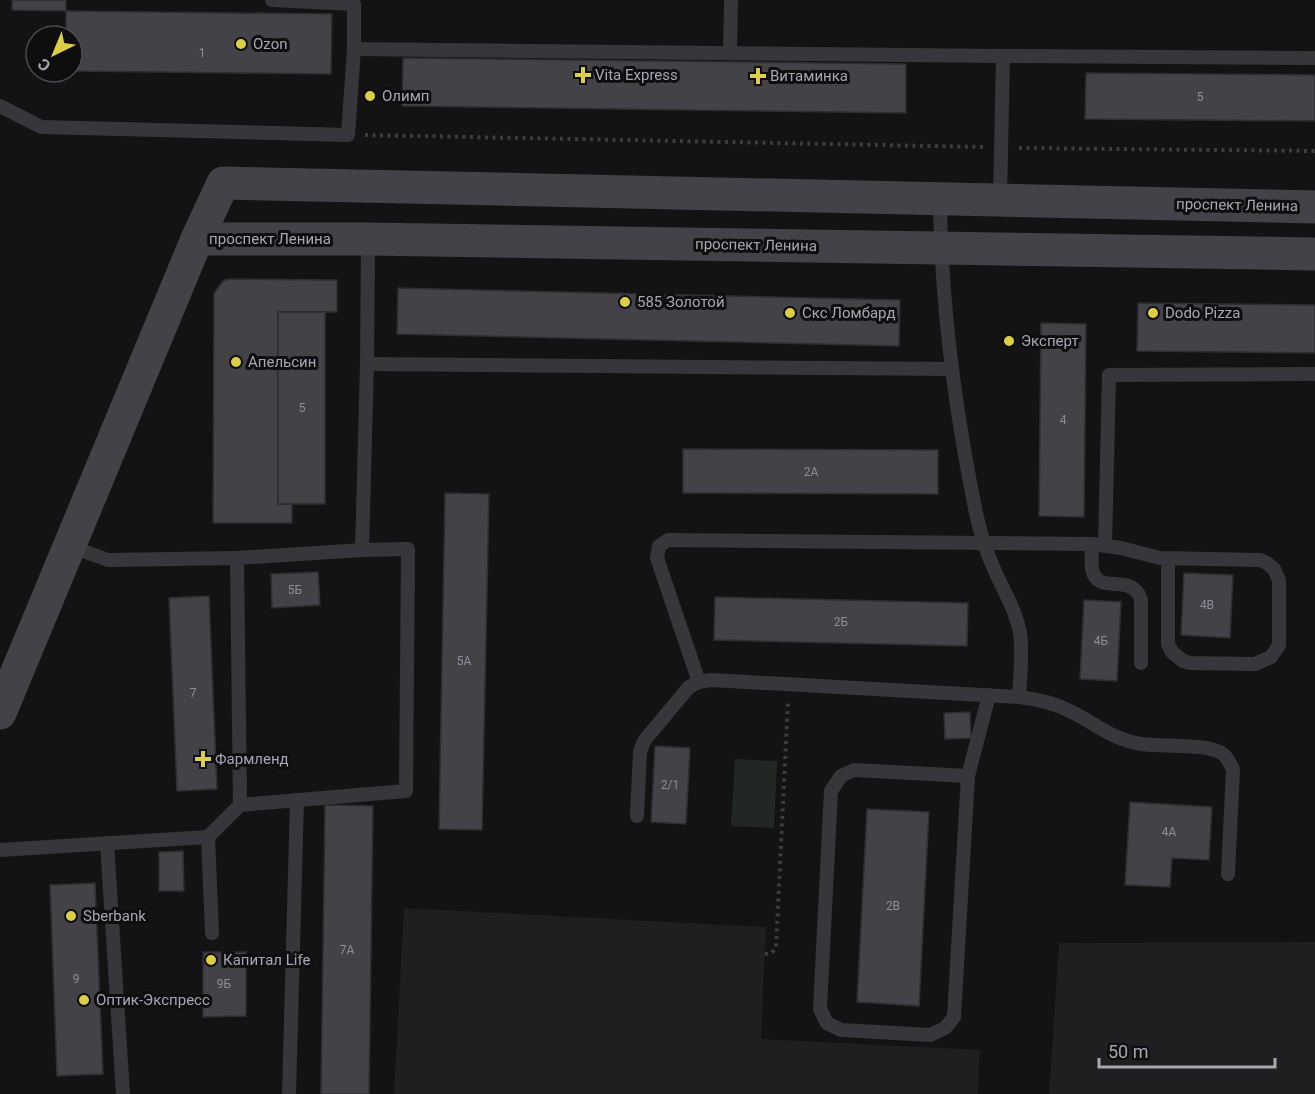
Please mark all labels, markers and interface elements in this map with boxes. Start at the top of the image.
north arrow [24,24,84,84]
place label: Ozon [253,35,287,53]
marker: Ozon [234,37,248,51]
house number: 1 [199,46,205,60]
text: С [34,54,54,75]
place label: Vita Express [595,66,678,84]
place label: Витаминка [770,67,848,85]
marker: Vita Express [576,68,590,82]
marker: Витаминка [751,69,765,83]
place label: Олимп [382,87,429,105]
marker: Олимп [363,89,377,103]
house number: 5 [1197,90,1204,104]
street label: проспект Ленина [1176,195,1298,215]
street label: проспект Ленина [209,230,331,248]
street label: проспект Ленина [695,235,817,255]
place label: 585 Золотой [637,293,725,311]
marker: 585 Золотой [618,295,632,309]
place label: Скс Ломбард [802,304,895,322]
place label: Dodo Pizza [1165,304,1240,322]
marker: Скс Ломбард [783,306,797,320]
marker: Dodo Pizza [1146,306,1160,320]
place label: Эксперт [1021,332,1079,350]
marker: Эксперт [1002,334,1016,348]
place label: Апельсин [248,353,316,371]
marker: Апельсин [229,355,243,369]
house number: 5 [299,401,306,415]
house number: 4 [1060,413,1067,427]
house number: 2А [804,465,818,479]
house number: 5Б [288,583,303,597]
house number: 4В [1200,598,1214,612]
house number: 2Б [834,615,849,629]
house number: 4Б [1094,634,1109,648]
house number: 5А [457,654,471,668]
house number: 7 [190,686,197,700]
place label: Фармленд [215,750,289,768]
marker: Фармленд [196,752,210,766]
house number: 2/1 [661,778,679,792]
house number: 4А [1162,825,1176,839]
house number: 2В [886,899,900,913]
place label: Sberbank [83,907,146,925]
marker: Sberbank [64,909,78,923]
house number: 7А [340,943,354,957]
place label: Капитал Life [223,951,311,969]
marker: Капитал Life [204,953,218,967]
house number: 9 [73,972,79,986]
house number: 9Б [217,977,232,991]
place label: Оптик-Экспресс [96,991,210,1009]
marker: Оптик-Экспресс [77,993,91,1007]
scale bar [1099,1031,1274,1069]
text: 50 m [1108,1041,1148,1062]

